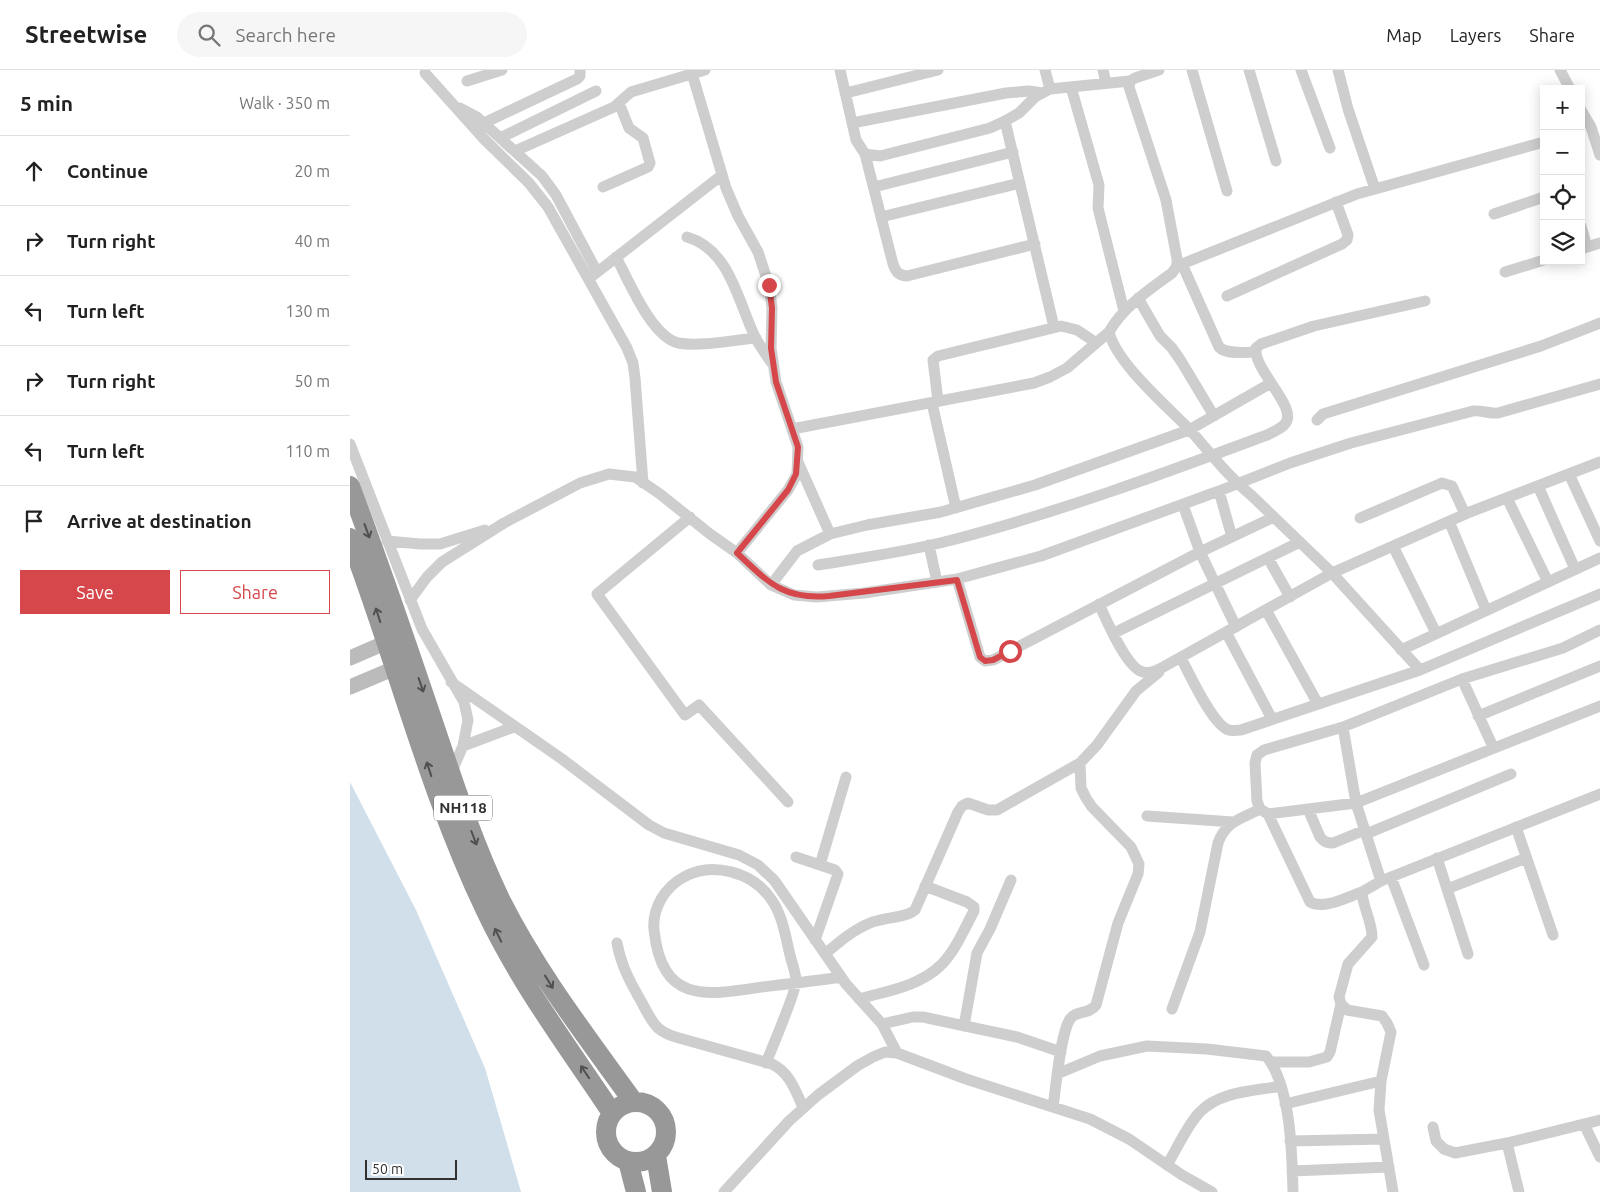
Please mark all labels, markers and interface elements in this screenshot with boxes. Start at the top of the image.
search box [177,12,527,57]
text: Streetwise [25,21,147,48]
icon: search [195,21,223,49]
text: Search here [235,24,336,46]
text: Map [1386,25,1422,45]
text: Layers [1450,25,1501,45]
text: Share [1529,25,1575,45]
map controls [1540,85,1585,265]
button: + [1540,85,1585,130]
text: 5 min [20,91,73,115]
text: Walk · 350 m [239,94,330,112]
button: − [1540,130,1585,175]
icon: ahead [20,157,48,185]
text: Continue [67,160,148,182]
text: 20 m [294,162,330,180]
button: locate [1540,175,1585,220]
button: layers [1540,220,1585,265]
icon: right [20,227,48,255]
text: Turn right [67,230,155,252]
text: 40 m [294,232,330,250]
route end [758,274,781,297]
icon: left [20,297,48,325]
text: Turn left [67,300,145,322]
text: 130 m [285,302,330,320]
icon: right [20,367,48,395]
text: Turn right [67,370,155,392]
text: 50 m [294,372,330,390]
icon: left [20,437,48,465]
text: Turn left [67,440,145,462]
text: 110 m [285,442,330,460]
icon: arrive [20,507,48,535]
text: Arrive at destination [67,510,252,532]
one-way arrow [363,523,372,539]
button: Save [20,570,170,614]
button: Share [180,570,330,614]
one-way arrow [372,607,382,623]
route start [999,640,1022,663]
one-way arrow [416,676,426,692]
one-way arrow [424,762,433,778]
road number: NH118 [434,796,492,820]
one-way arrow [470,830,479,845]
one-way arrow [493,928,502,943]
one-way arrow [544,975,554,989]
one-way arrow [580,1066,590,1080]
scale bar [365,1157,458,1180]
text: 50 m [372,1161,403,1177]

